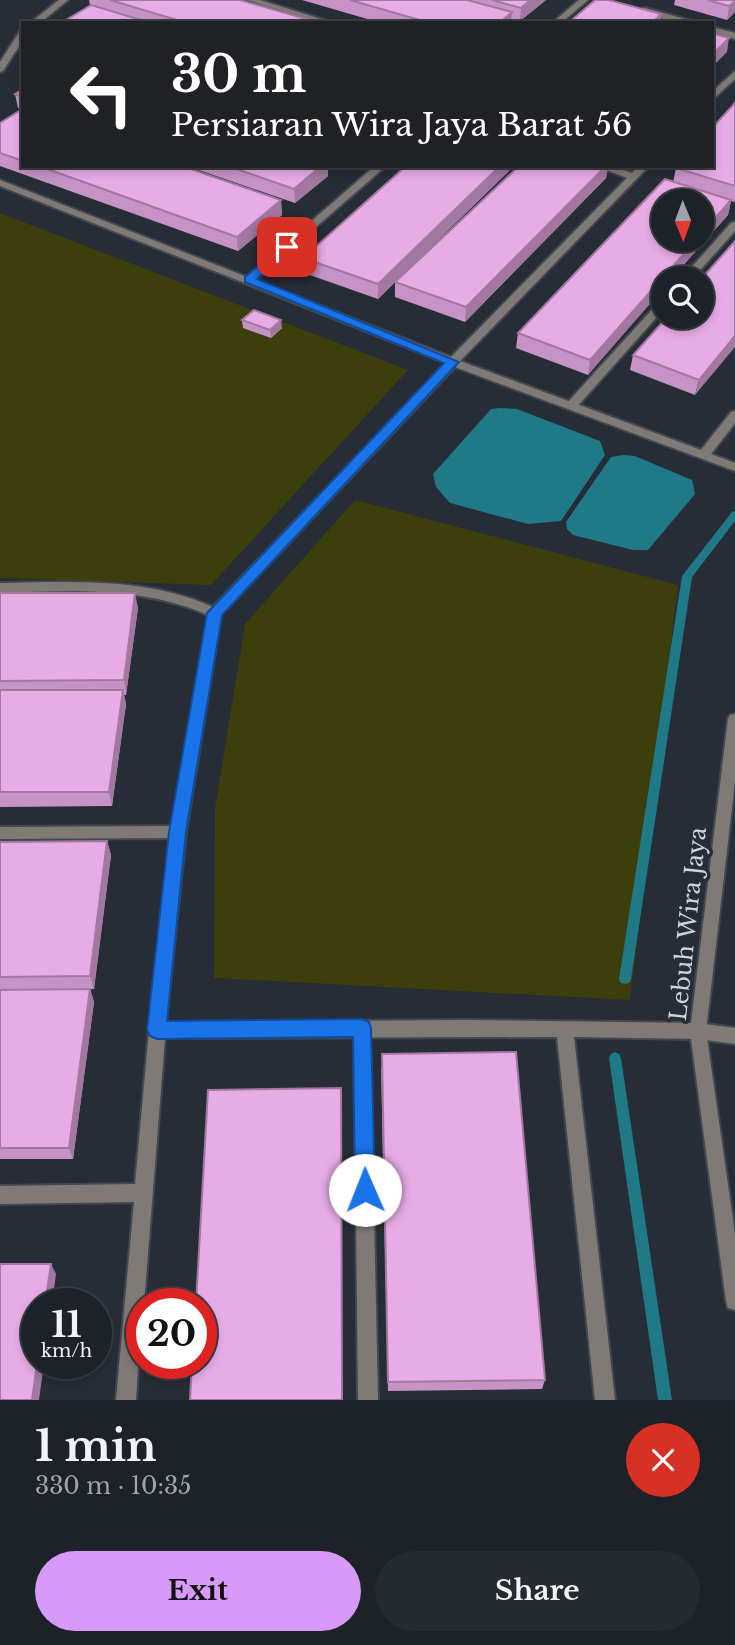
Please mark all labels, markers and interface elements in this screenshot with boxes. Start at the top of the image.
text: 30 m [171,44,306,105]
icon: left [56,49,147,140]
text: Persiaran Wira Jaya Barat 56 [171,105,632,145]
north arrow [651,189,714,252]
map controls [651,189,714,329]
pin [257,217,317,277]
icon: arrive [268,228,306,266]
button: search [651,266,714,329]
street label: Lebuh Wira Jaya [664,826,712,1022]
position arrow [328,1153,402,1227]
speed limit sign: 20 [126,1288,217,1379]
text: 11 [51,1303,82,1346]
text: km/h [41,1340,92,1362]
text: 1 min [35,1420,157,1472]
button: close [626,1423,700,1497]
text: 330 m · 10:35 [35,1472,191,1500]
button: Exit [35,1551,361,1631]
button: Share [375,1551,700,1631]

